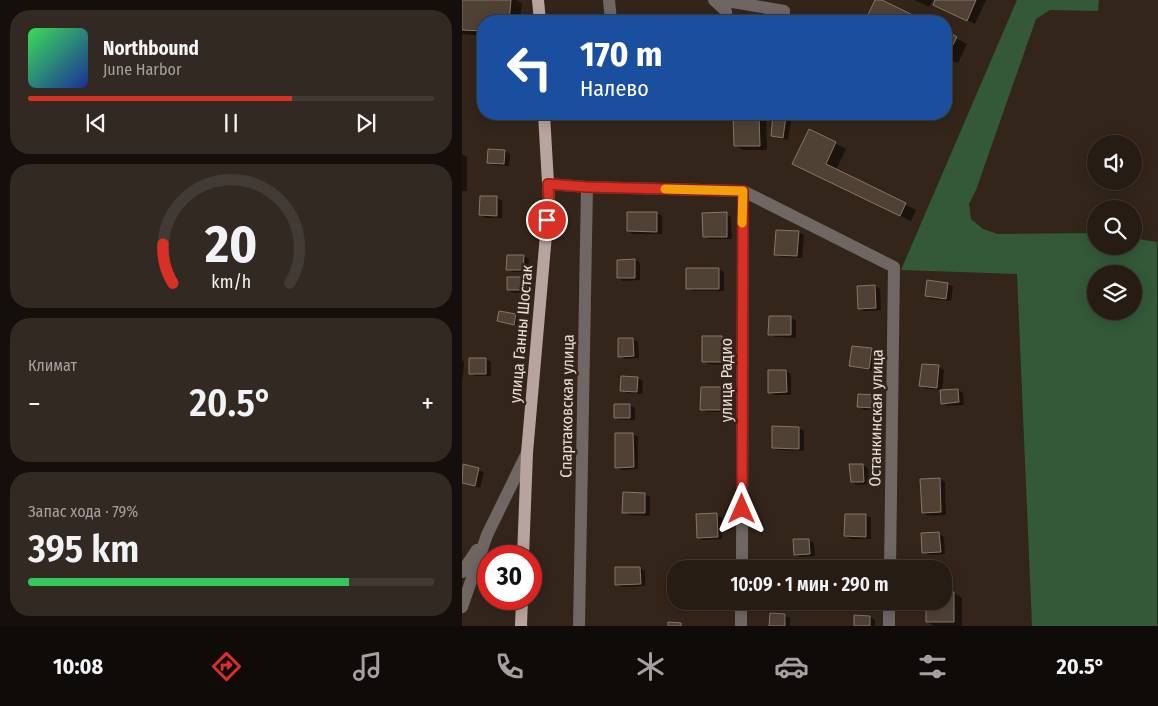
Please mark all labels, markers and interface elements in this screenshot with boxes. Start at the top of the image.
text: 170 m [580,33,663,75]
icon: left [497,35,562,100]
text: Northbound [103,37,199,60]
text: June Harbor [103,60,181,79]
text: Налево [580,75,649,102]
icon: previous [82,109,110,137]
icon: pause [217,109,245,137]
icon: next [352,109,380,137]
map controls [1087,135,1142,320]
button: sound [1087,135,1142,190]
pin [526,199,568,241]
button: search [1087,200,1142,255]
icon: arrive [533,206,561,234]
text: 20 [204,213,257,276]
street label: улица Ганны Шостак [505,264,537,404]
button: layers [1087,265,1142,320]
text: km/h [211,271,251,293]
street label: Спартаковская улица [556,334,578,478]
street label: улица Радио [717,338,736,422]
street label: Останкинская улица [865,349,887,487]
text: Климат [28,356,77,375]
text: 20.5° [190,380,272,426]
text: − [28,387,41,420]
text: + [421,387,434,420]
position arrow [715,482,767,534]
text: Запас хода · 79% [28,502,138,521]
text: 395 km [28,526,139,572]
speed limit sign: 30 [477,545,542,610]
text: 10:09 · 1 мин · 290 m [730,573,889,596]
icon: directions [209,649,244,684]
icon: music [350,649,385,684]
icon: phone [492,649,527,684]
icon: climate [633,649,668,684]
icon: car [774,649,809,684]
icon: filters [915,649,950,684]
text: 10:08 [53,653,103,680]
text: 20.5° [1057,653,1105,680]

